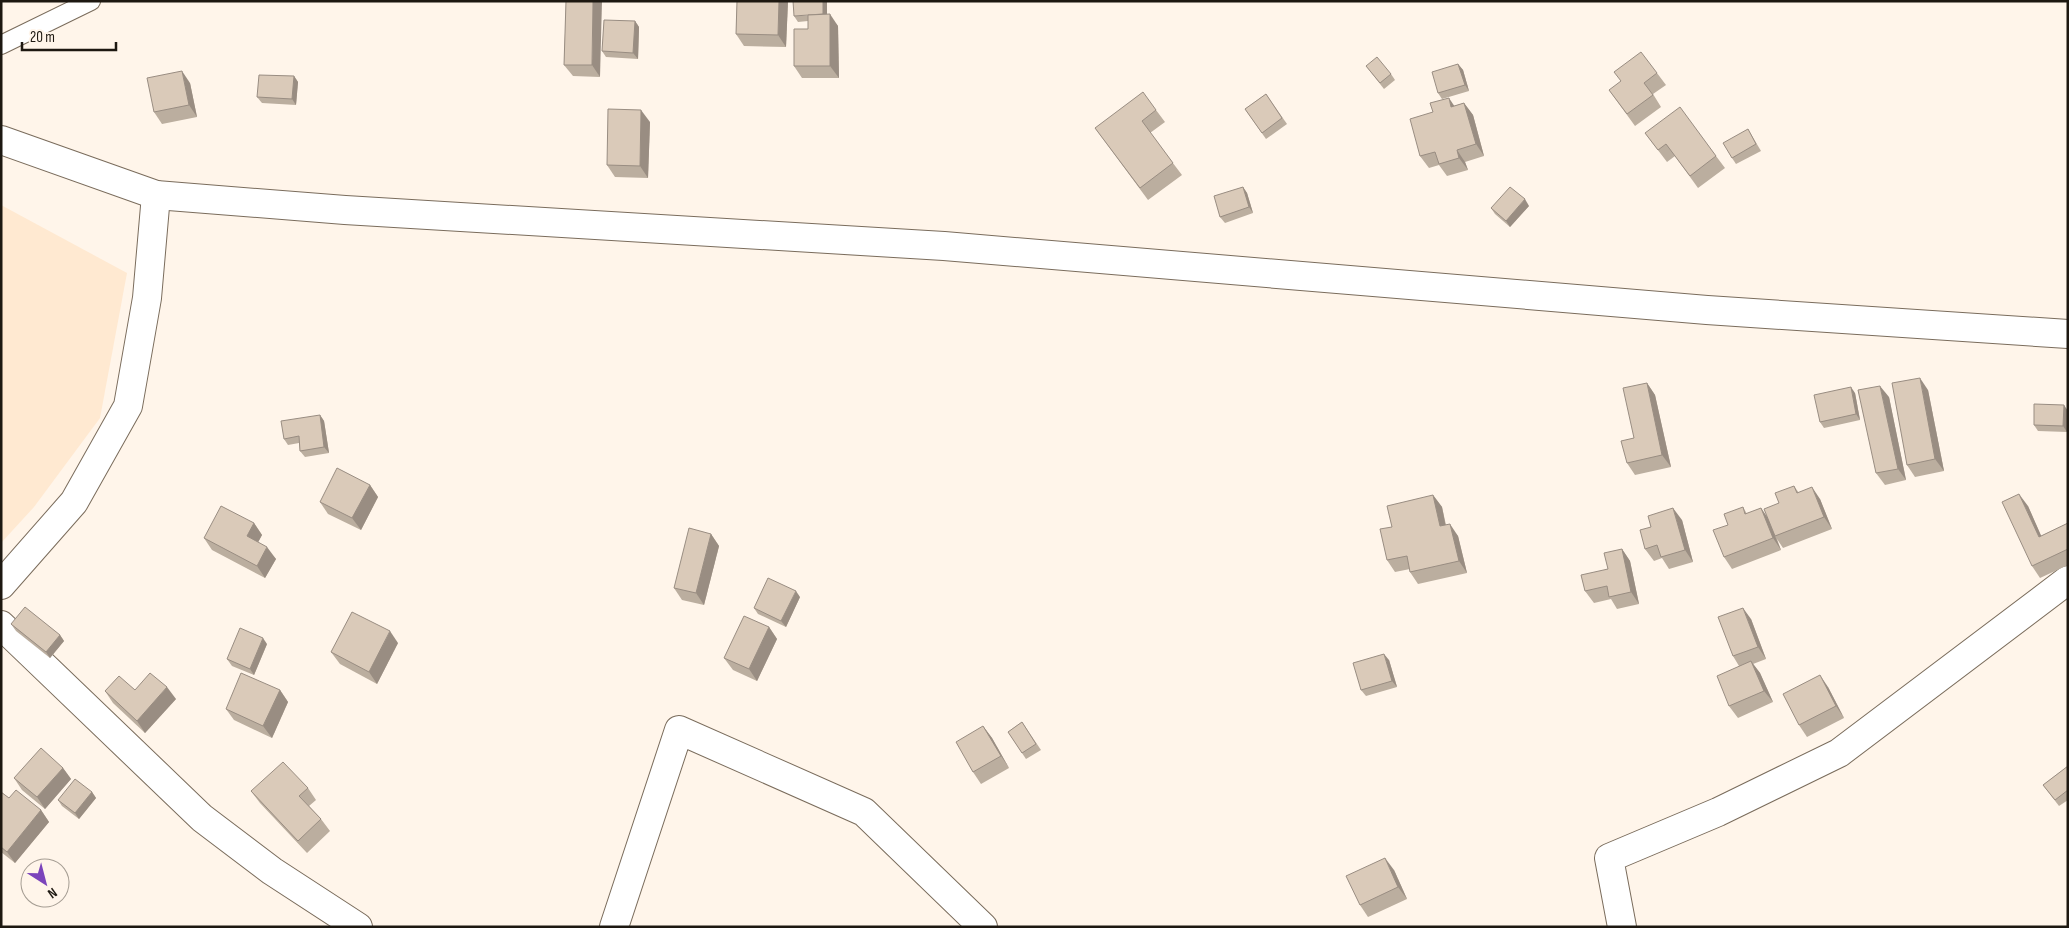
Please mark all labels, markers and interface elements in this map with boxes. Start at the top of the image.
scale bar [22,20,116,52]
text: 20 m [30,28,55,47]
north arrow [20,858,70,908]
text: N [44,884,60,902]

